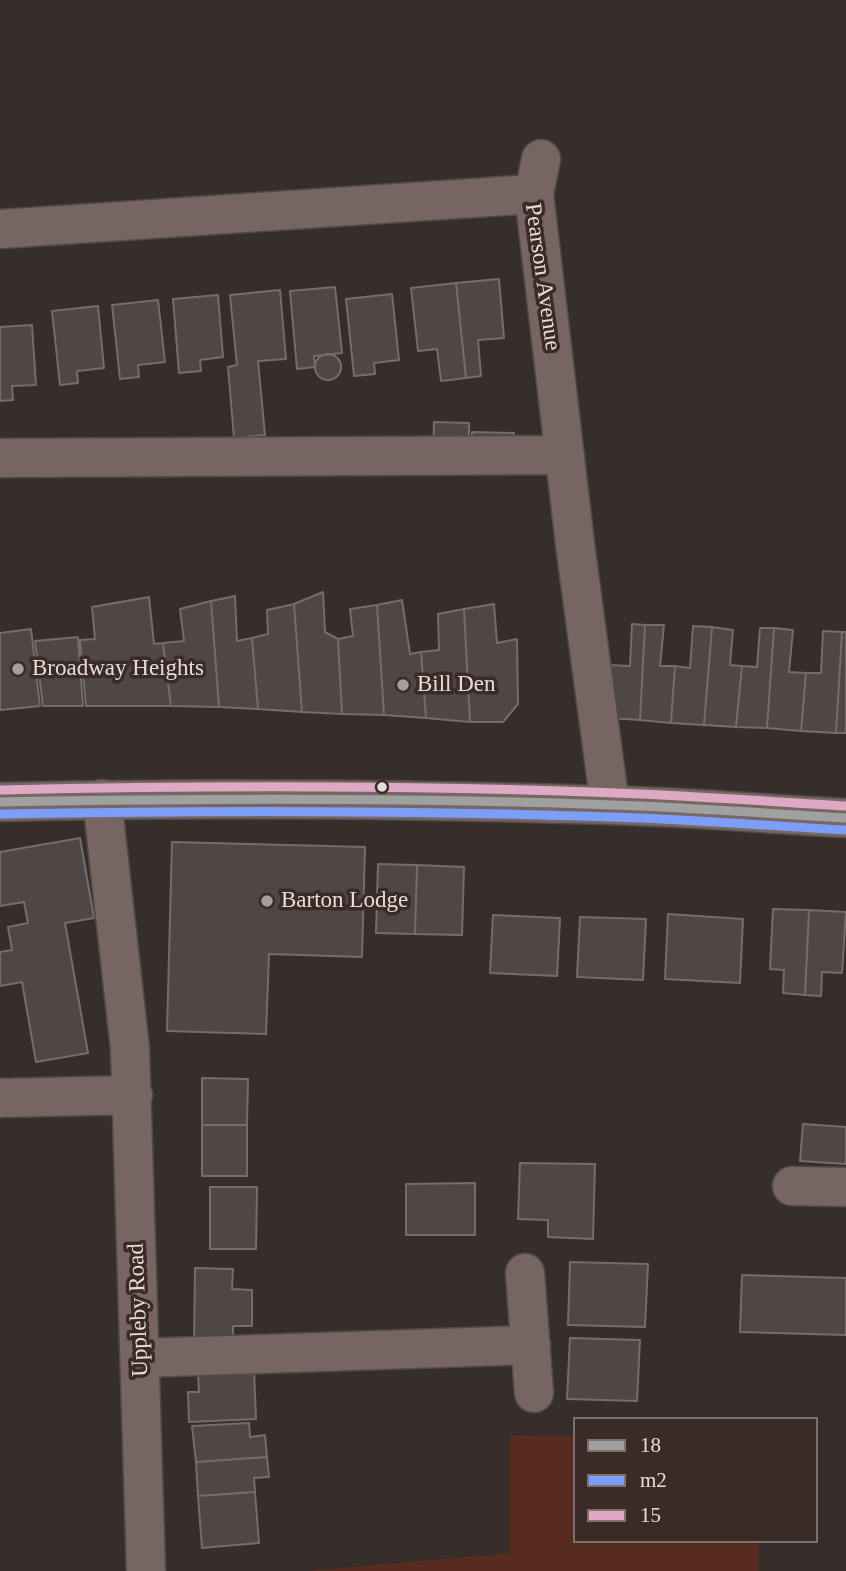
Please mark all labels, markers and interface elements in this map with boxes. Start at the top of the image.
street label: Pearson Avenue [518,202,566,352]
place label: Broadway Heights [32,655,204,683]
marker: Broadway Heights [10,661,26,677]
place label: Bill Den [417,671,496,699]
marker: Bill Den [395,677,411,693]
unlabelled marker [375,780,389,794]
place label: Barton Lodge [281,887,408,915]
marker: Barton Lodge [259,893,275,909]
street label: Uppleby Road [123,1243,155,1377]
legend [573,1417,818,1543]
text: 18 [640,1433,661,1457]
text: m2 [640,1468,667,1492]
text: 15 [640,1503,661,1527]

